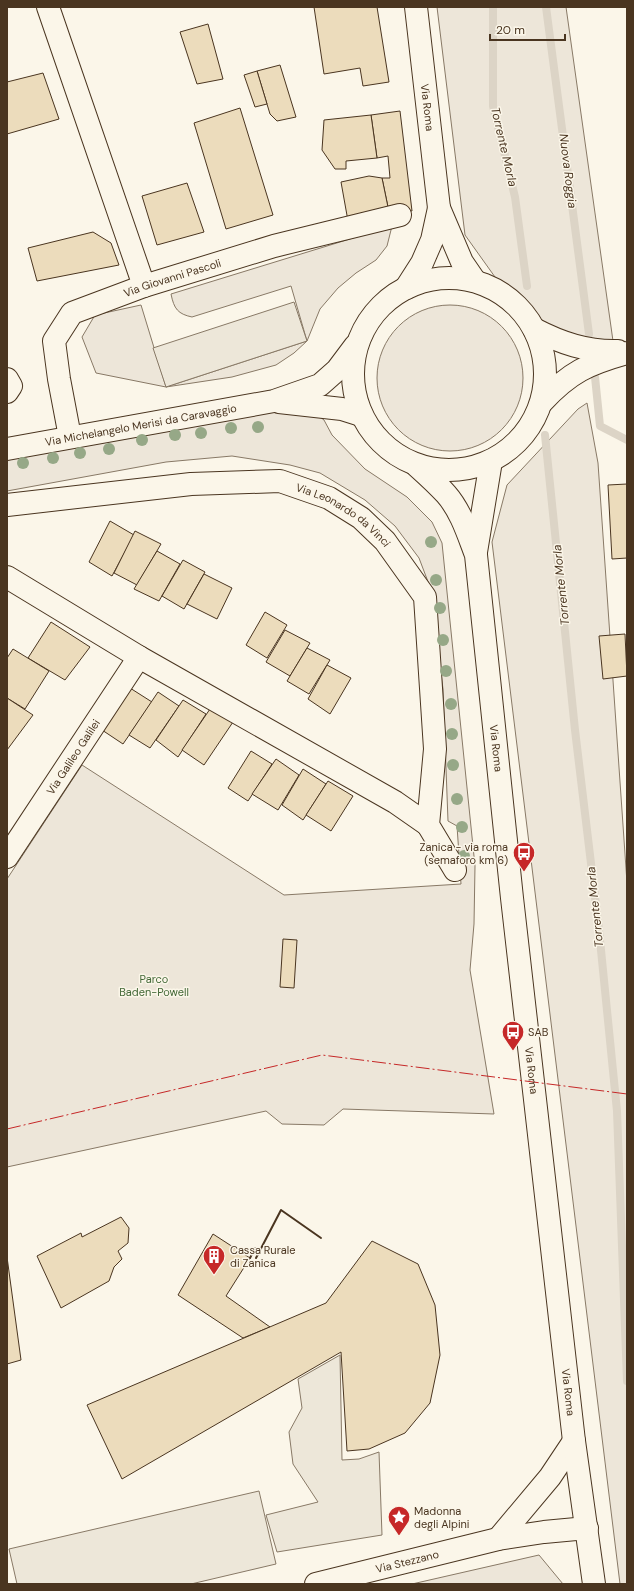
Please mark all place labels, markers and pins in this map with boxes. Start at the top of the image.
place label: Zanica - via roma (semaforo km 6) [420,840,508,867]
bus stop icon: Zanica - via roma (semaforo km 6) [511,840,537,873]
bus stop icon: SAB [500,1019,526,1052]
place label: SAB [528,1025,549,1039]
building icon: Cassa Rurale di Zanica [201,1243,227,1276]
place label: Cassa Rurale di Zanica [230,1243,295,1270]
place icon: Madonna degli Alpini [386,1504,412,1537]
place label: Madonna degli Alpini [414,1504,470,1531]

